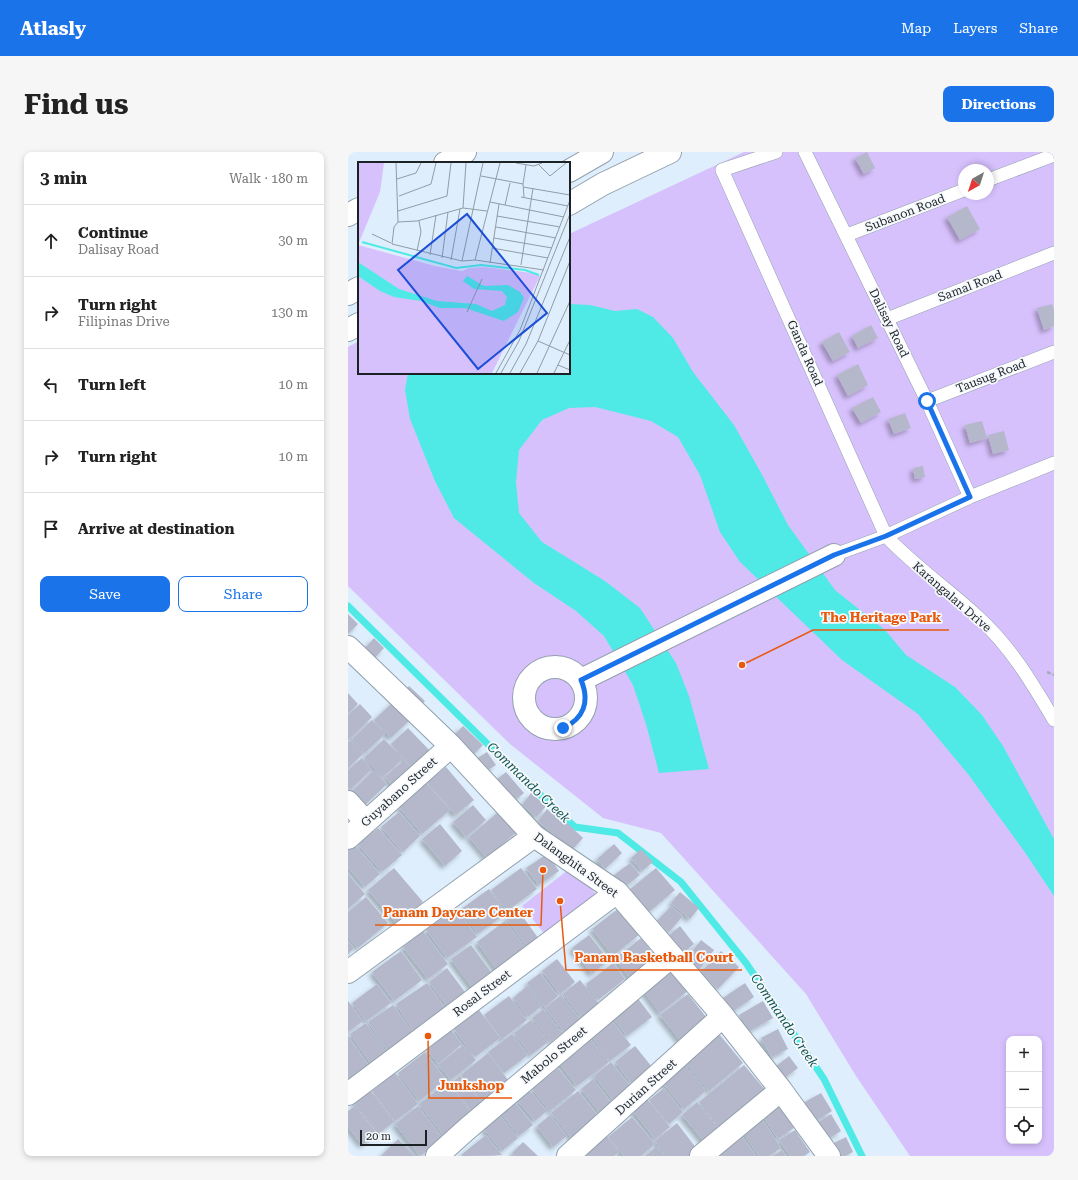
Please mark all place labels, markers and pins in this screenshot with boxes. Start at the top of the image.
callout: The Heritage Park [813,605,949,630]
callout: Panam Daycare Center [375,900,541,925]
callout: Panam Basketball Court [566,945,742,970]
callout: Junkshop [429,1073,512,1098]

